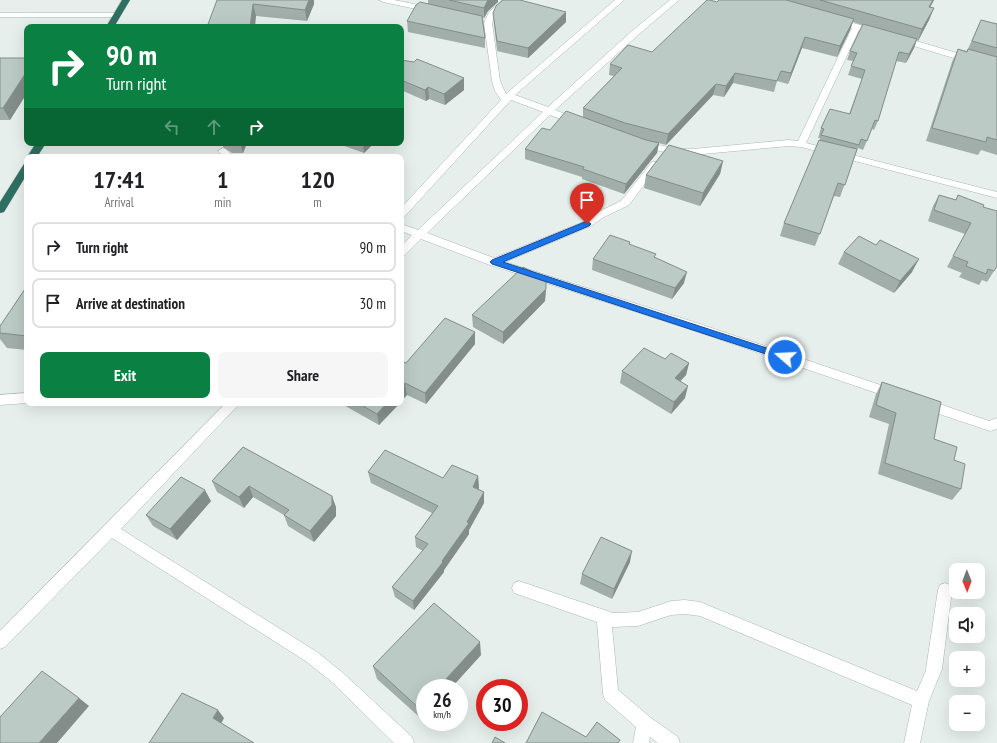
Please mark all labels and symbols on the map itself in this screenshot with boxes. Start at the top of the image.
pin [570,183,604,224]
position arrow [764,336,806,378]
north arrow [949,563,985,599]
speed limit sign: 30 [476,679,528,731]

